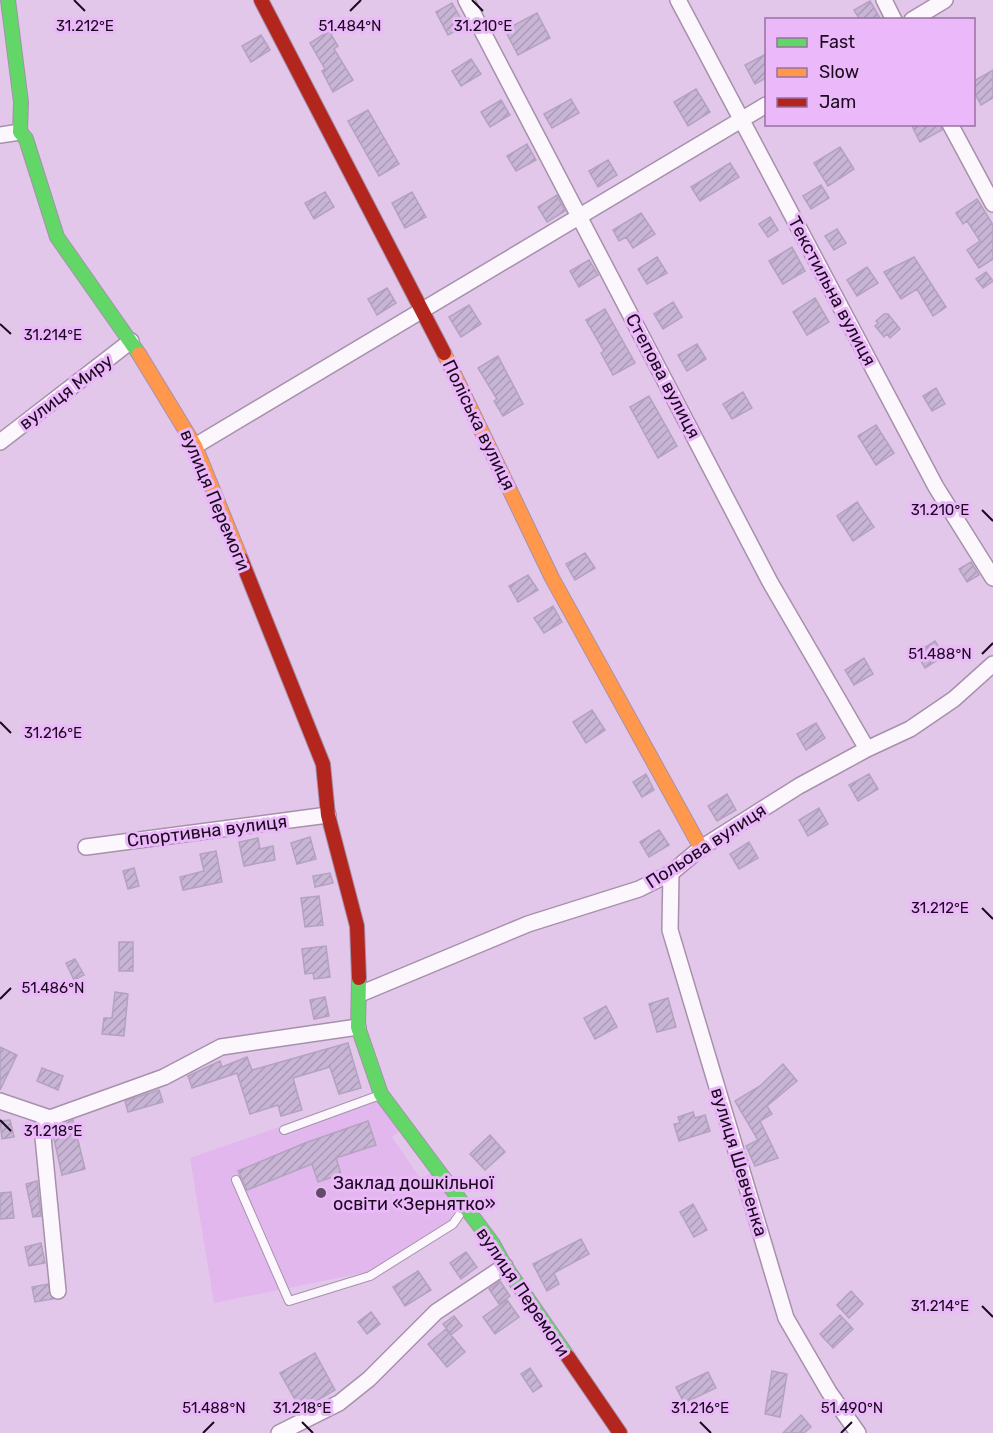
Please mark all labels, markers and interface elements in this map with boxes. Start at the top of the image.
text: 31.212°E [56,17,114,35]
text: 51.484°N [318,17,382,35]
text: 31.210°E [454,17,512,35]
legend [765,18,975,126]
text: Fast [819,31,855,53]
text: Slow [819,61,859,83]
text: Jam [819,91,856,113]
street label: Текстильна вулиця [783,212,881,370]
street label: Степова вулиця [621,310,705,442]
text: 31.214°E [24,326,82,344]
street label: вулиця Миру [15,350,117,434]
street label: Поліська вулиця [438,356,520,494]
street label: вулиця Перемоги [175,426,255,574]
text: 31.210°E [911,501,969,519]
text: 51.488°N [908,645,972,663]
text: 31.216°E [24,724,82,742]
street label: Польова вулиця [642,799,770,893]
street label: Спортивна вулиця [126,810,288,852]
text: 31.212°E [911,899,969,917]
text: 51.486°N [22,979,84,997]
street label: вулиця Шевченка [706,1085,772,1239]
text: 31.218°E [24,1122,82,1140]
place label: Заклад дошкільної освіти «Зернятко» [333,1172,496,1215]
marker: Заклад дошкільної освіти «Зернятко» [314,1186,328,1200]
street label: вулиця Перемоги [472,1223,574,1361]
text: 31.214°E [911,1297,969,1315]
text: 51.488°N [182,1399,246,1417]
text: 31.218°E [273,1399,331,1417]
text: 31.216°E [671,1399,729,1417]
text: 51.490°N [821,1399,883,1417]

